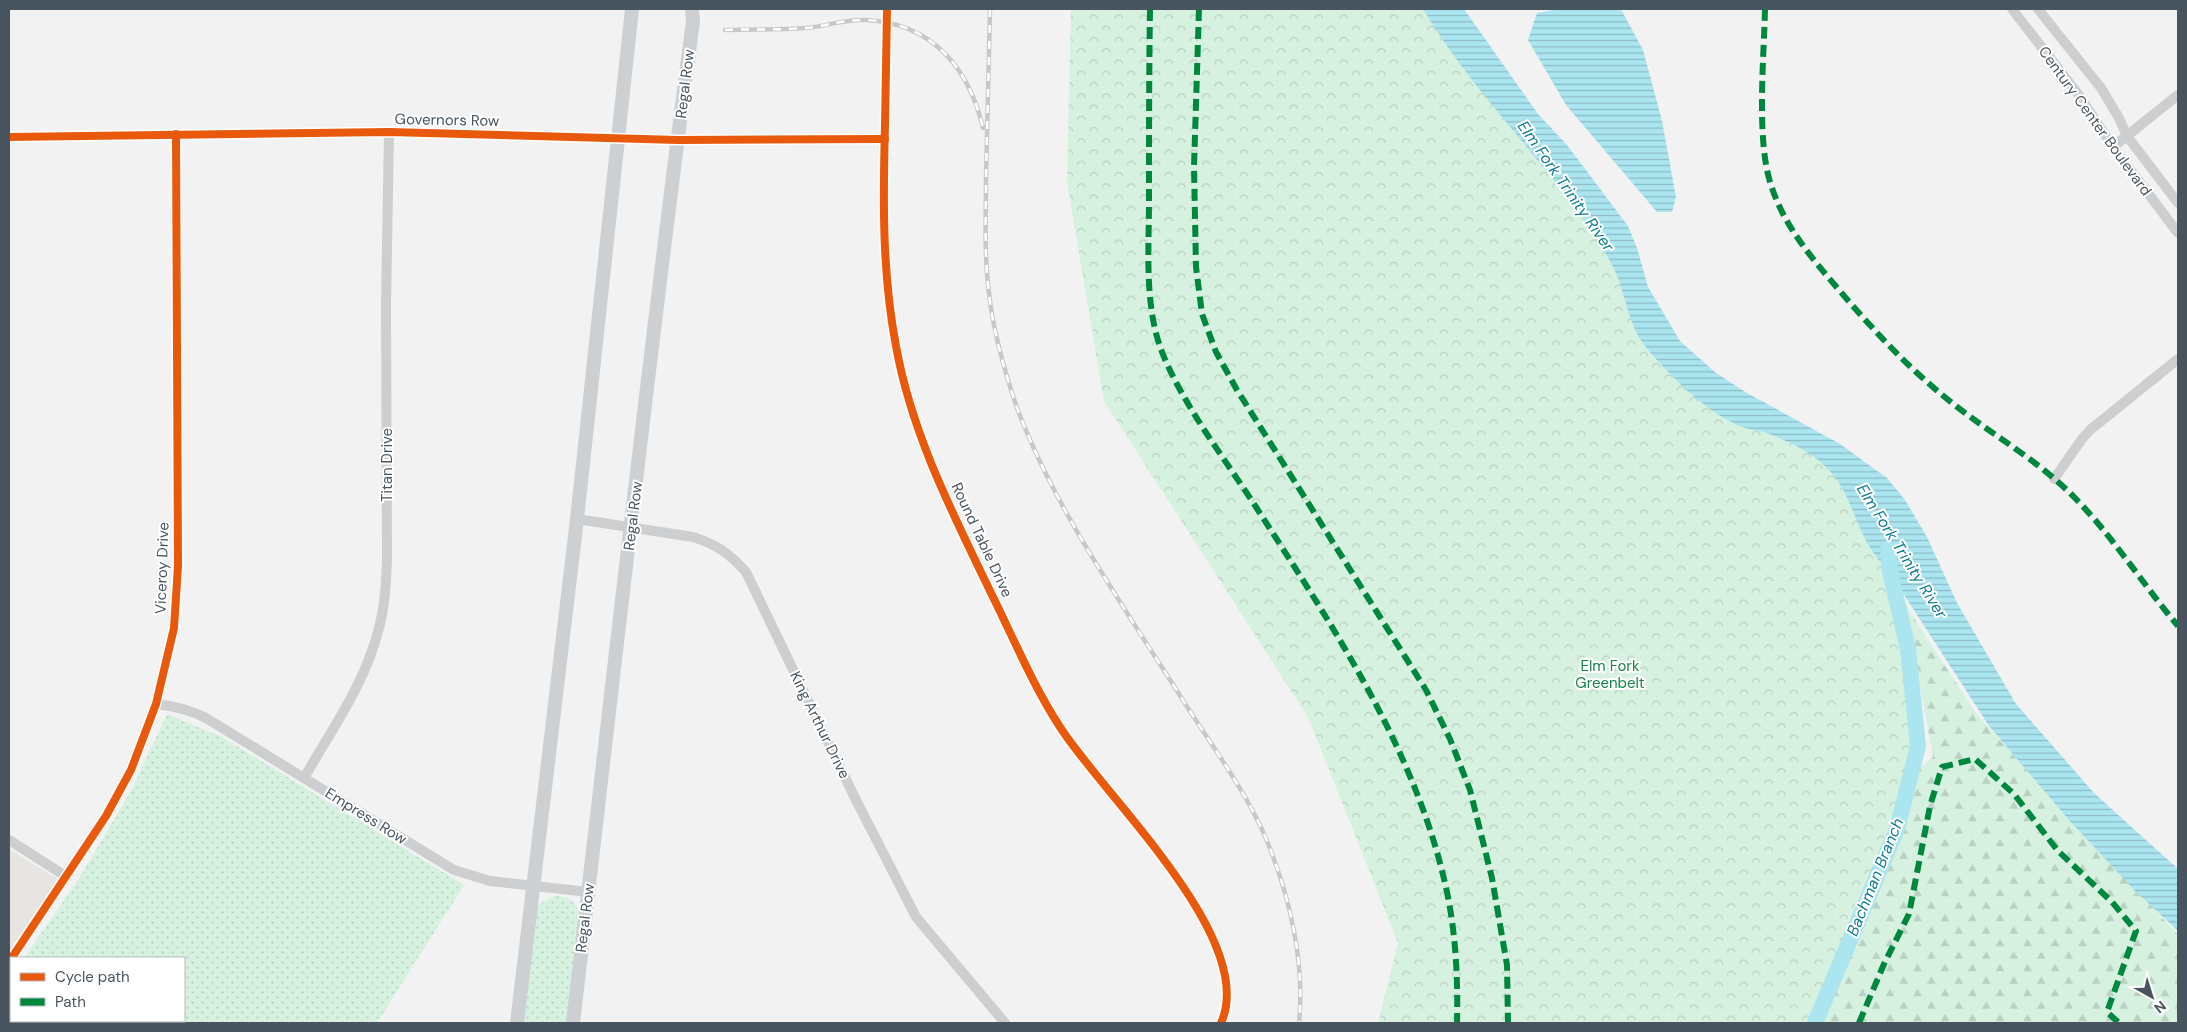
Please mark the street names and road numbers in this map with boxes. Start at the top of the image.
street label: Century Center Boulevard [2034,42,2156,200]
street label: Regal Row [671,48,699,120]
street label: Governors Row [395,109,500,131]
street label: Titan Drive [377,428,397,502]
street label: Round Table Drive [947,479,1017,601]
street label: Regal Row [619,480,647,552]
street label: Viceroy Drive [150,522,174,614]
street label: King Arthur Drive [785,668,855,782]
street label: Empress Row [321,783,411,849]
street label: Regal Row [571,882,599,954]

